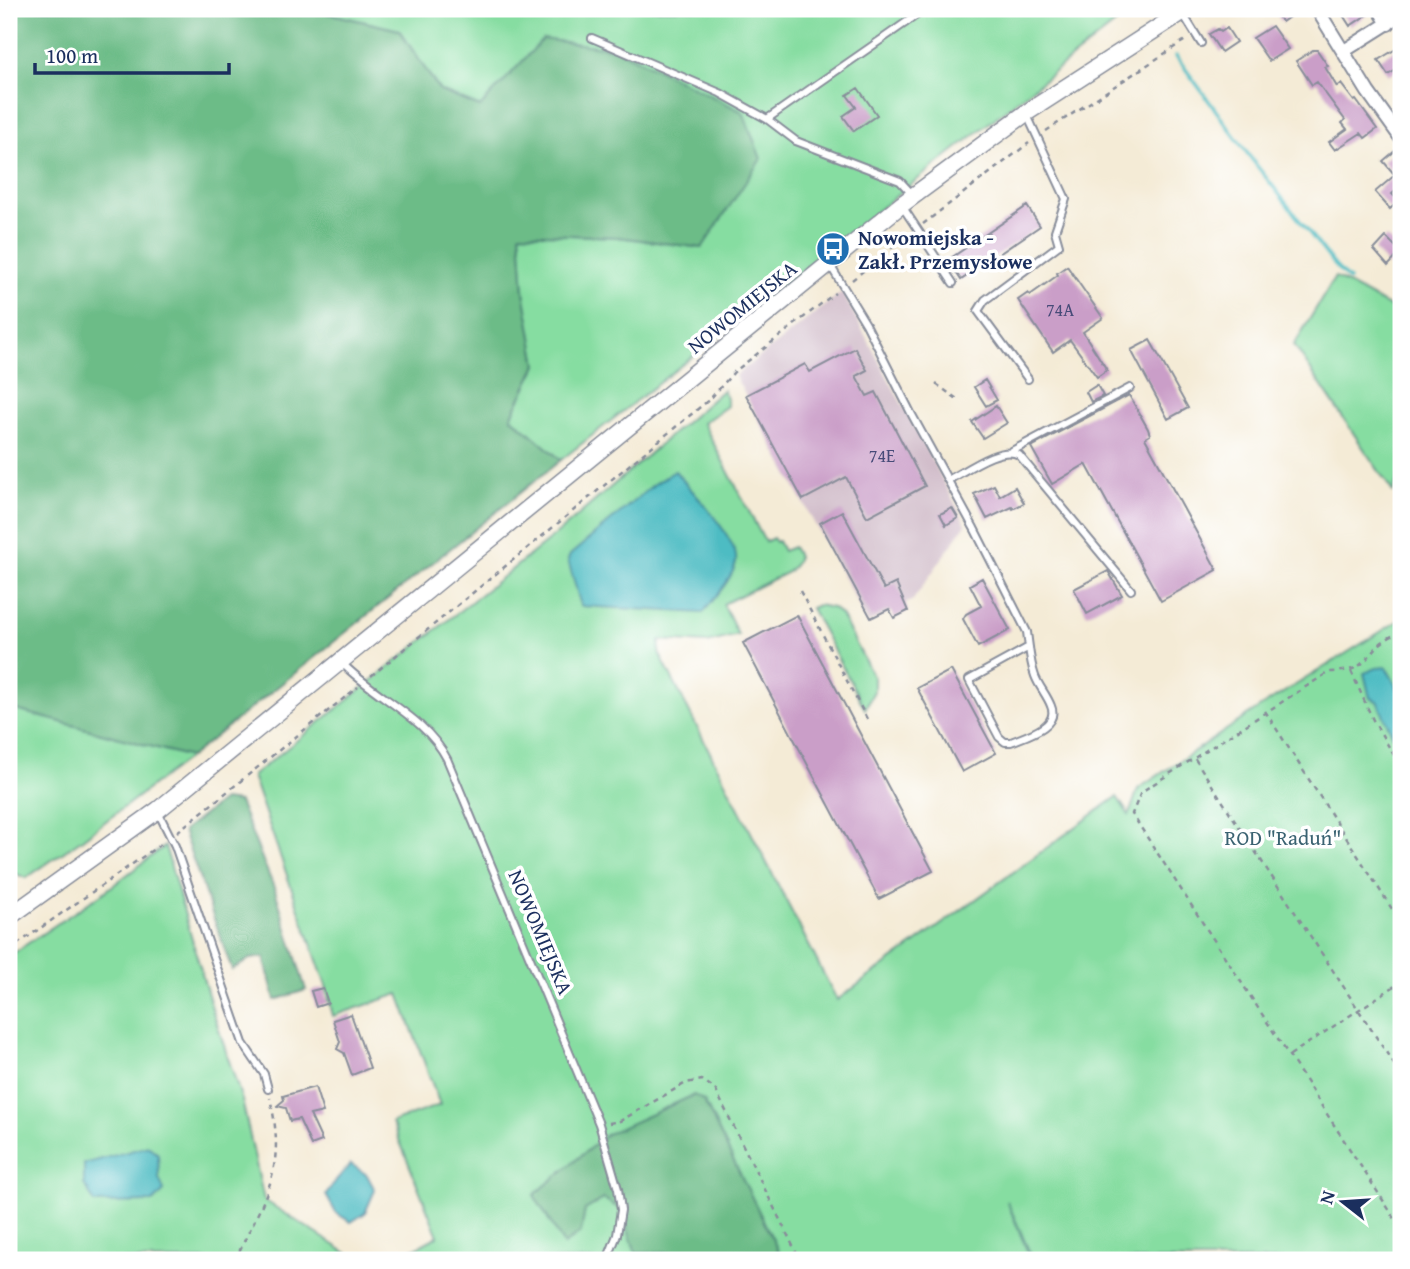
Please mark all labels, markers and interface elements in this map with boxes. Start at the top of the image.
scale bar [35,32,229,76]
text: 100 m [46,40,98,71]
place label: Nowomiejska - Zakł. Przemysłowe [858,222,1033,277]
bus stop icon: Nowomiejska - Zakł. Przemysłowe [814,230,852,268]
street label: NOWOMIEJSKA [681,253,804,361]
house number: 74A [1046,296,1074,323]
house number: 74E [869,442,895,469]
park label: ROD "Raduń" [1224,822,1342,853]
street label: NOWOMIEJSKA [501,865,581,1000]
north arrow [1308,1168,1378,1238]
text: N [1311,1187,1342,1207]

